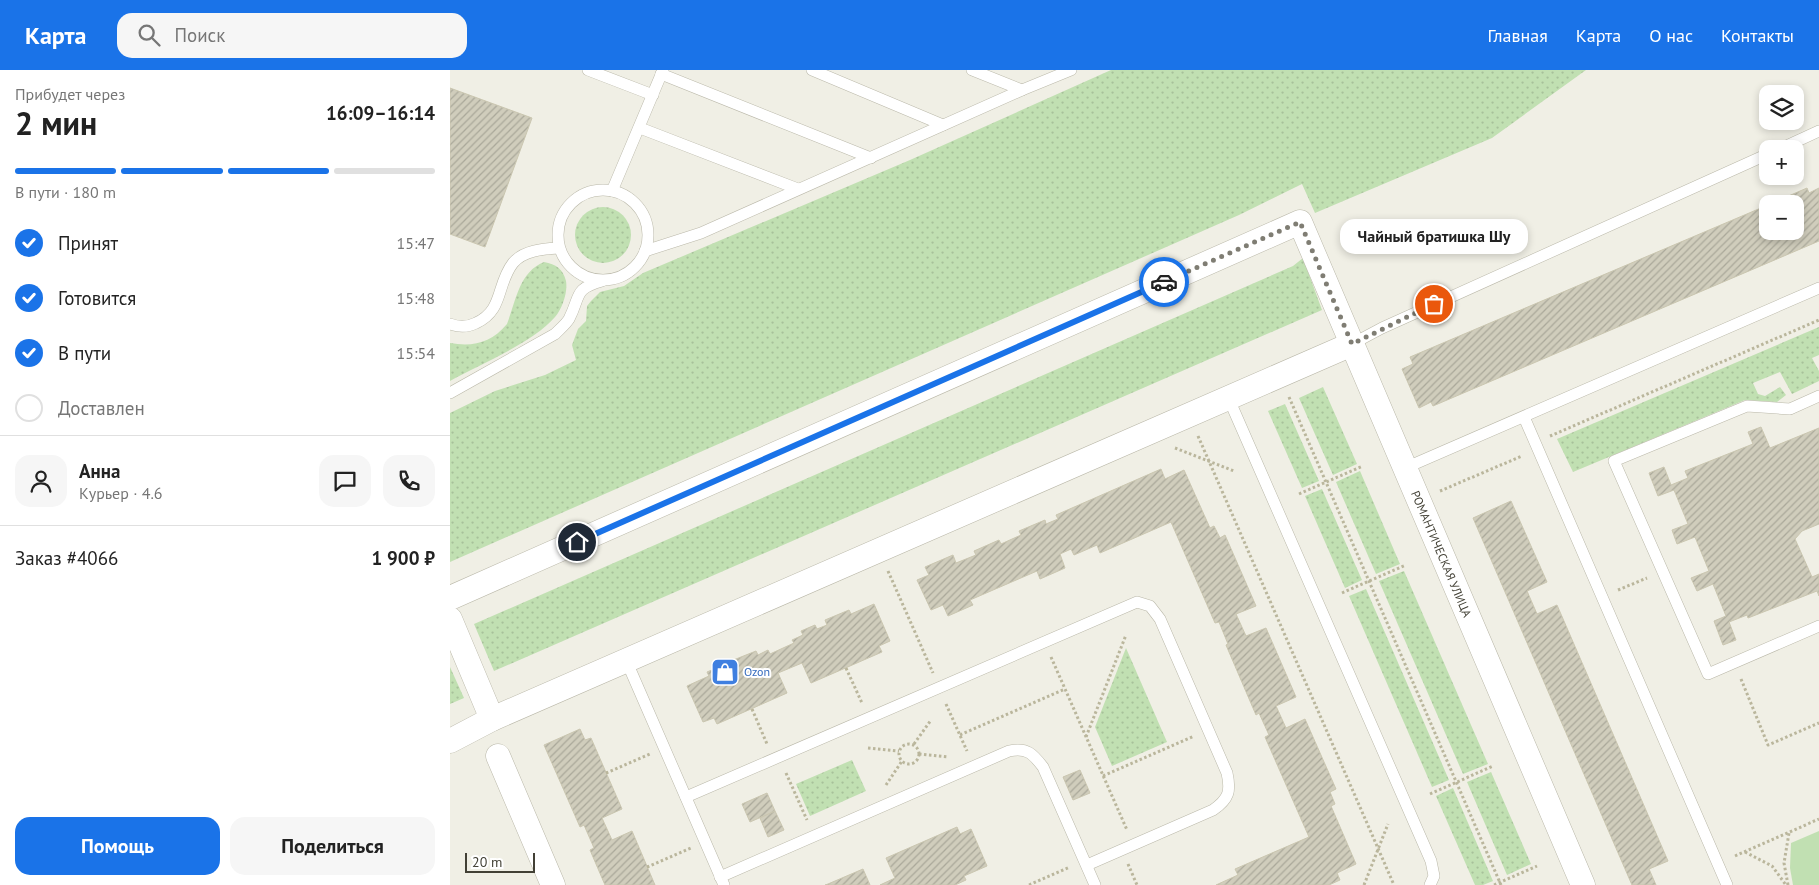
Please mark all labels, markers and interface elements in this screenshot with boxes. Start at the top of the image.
search box [117,13,467,58]
text: Карта [25,20,87,51]
icon: search [135,21,163,49]
text: Поиск [175,23,225,47]
text: Главная [1487,24,1548,47]
text: Карта [1576,24,1621,47]
text: О нас [1649,24,1693,47]
text: Контакты [1721,24,1794,47]
text: Прибудет через [15,84,125,104]
map controls [1759,85,1804,240]
button: layers [1759,85,1804,130]
text: 16:09–16:14 [326,101,435,125]
text: 2 мин [15,102,97,144]
button: + [1759,140,1804,185]
text: В пути · 180 m [15,182,116,202]
button: − [1759,195,1804,240]
callout: Чайный братишка Шу [1340,219,1528,254]
text: Чайный братишка Шу [1358,226,1510,246]
icon: check [15,229,43,257]
text: Принят [58,231,118,255]
text: 15:47 [397,233,435,253]
courier [1139,257,1189,307]
icon: car [1150,268,1178,296]
pin [1413,283,1455,325]
icon: check [15,284,43,312]
text: Готовится [58,286,136,310]
text: 15:48 [397,288,435,308]
icon: bag [1420,290,1448,318]
icon: check [15,339,43,367]
text: В пути [58,341,111,365]
text: 15:54 [397,343,435,363]
text: Доставлен [58,396,145,420]
button: person [15,455,67,507]
button: chat [319,455,371,507]
button: phone [383,455,435,507]
text: Анна [79,459,120,483]
text: Курьер · 4.6 [79,483,163,503]
street label: РОМАНТИЧЕСКАЯ УЛИЦА [1408,488,1475,619]
pin [556,521,598,563]
icon: home [563,528,591,556]
text: Заказ #4066 [15,546,118,570]
text: 1 900 ₽ [372,546,435,570]
shop icon: Ozon [710,657,740,687]
place label: Ozon [744,664,770,679]
button: Помощь [15,817,220,875]
button: Поделиться [230,817,435,875]
scale bar [465,850,535,873]
text: 20 m [472,853,502,871]

